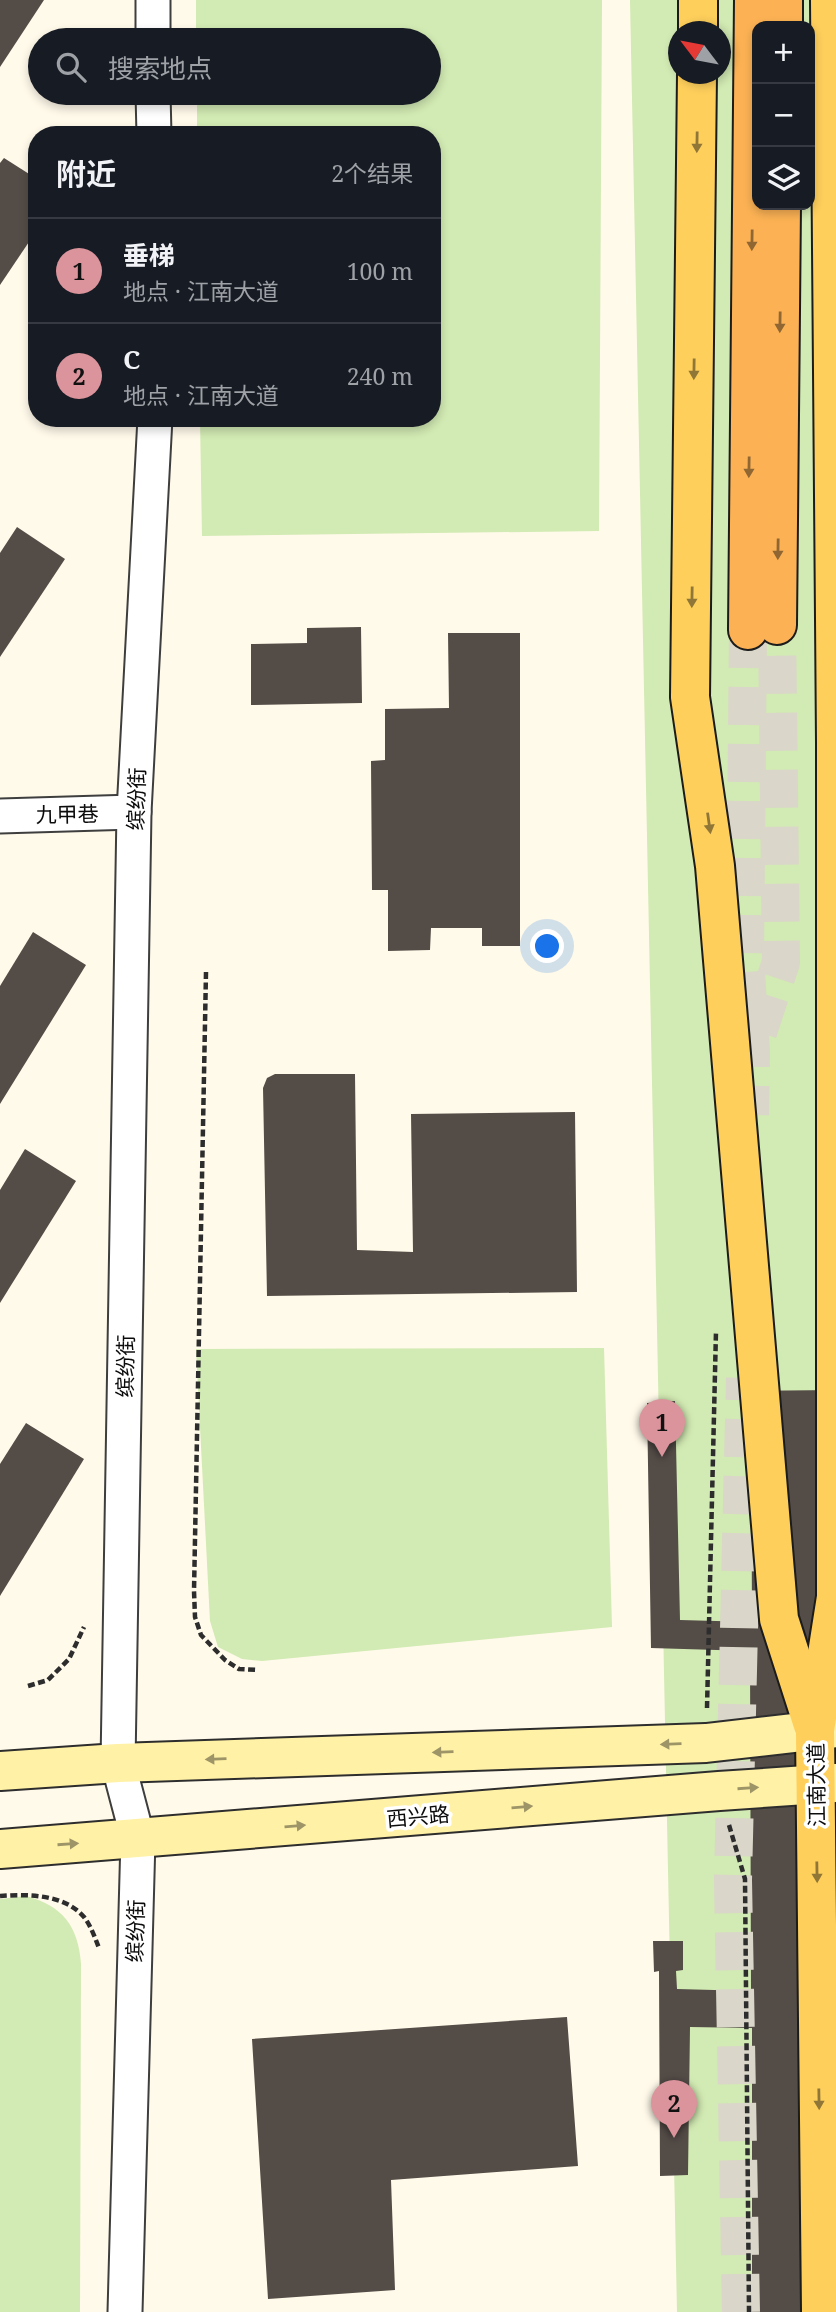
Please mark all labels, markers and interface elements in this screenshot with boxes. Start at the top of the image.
north arrow [668,21,731,84]
map controls [752,21,815,210]
button: + [752,21,815,84]
search box [28,28,441,105]
icon: search [52,48,90,86]
text: 搜索地点 [108,50,212,86]
button: − [752,84,815,147]
one-way arrow [691,131,703,153]
button: layers [752,147,815,210]
text: 附近 [56,153,116,194]
text: 2个结果 [331,157,413,189]
one-way arrow [746,229,757,251]
text: 垂梯 [123,237,175,273]
text: 1 [73,255,86,287]
text: 100 m [347,255,413,287]
text: 地点 · 江南大道 [123,275,279,307]
one-way arrow [774,311,786,333]
text: C [123,341,140,377]
one-way arrow [688,358,700,380]
text: 2 [73,360,86,392]
text: 240 m [347,360,413,392]
text: 地点 · 江南大道 [123,379,279,411]
one-way arrow [744,456,755,478]
one-way arrow [772,539,784,561]
one-way arrow [686,586,697,608]
street label: 缤纷街 [121,767,151,831]
street label: 九甲巷 [35,799,99,829]
one-way arrow [703,812,714,834]
your location [530,929,564,963]
street label: 缤纷街 [110,1334,140,1398]
pin: 1 [639,1399,685,1457]
one-way arrow [659,1738,681,1750]
street label: 江南大道 [801,1743,831,1827]
one-way arrow [432,1746,454,1757]
one-way arrow [205,1754,227,1765]
one-way arrow [738,1782,760,1793]
street label: 西兴路 [385,1799,451,1833]
one-way arrow [511,1801,533,1812]
one-way arrow [284,1820,306,1831]
one-way arrow [57,1838,79,1849]
one-way arrow [811,1861,823,1883]
street label: 缤纷街 [120,1899,150,1963]
pin: 2 [651,2080,697,2138]
one-way arrow [813,2089,825,2111]

